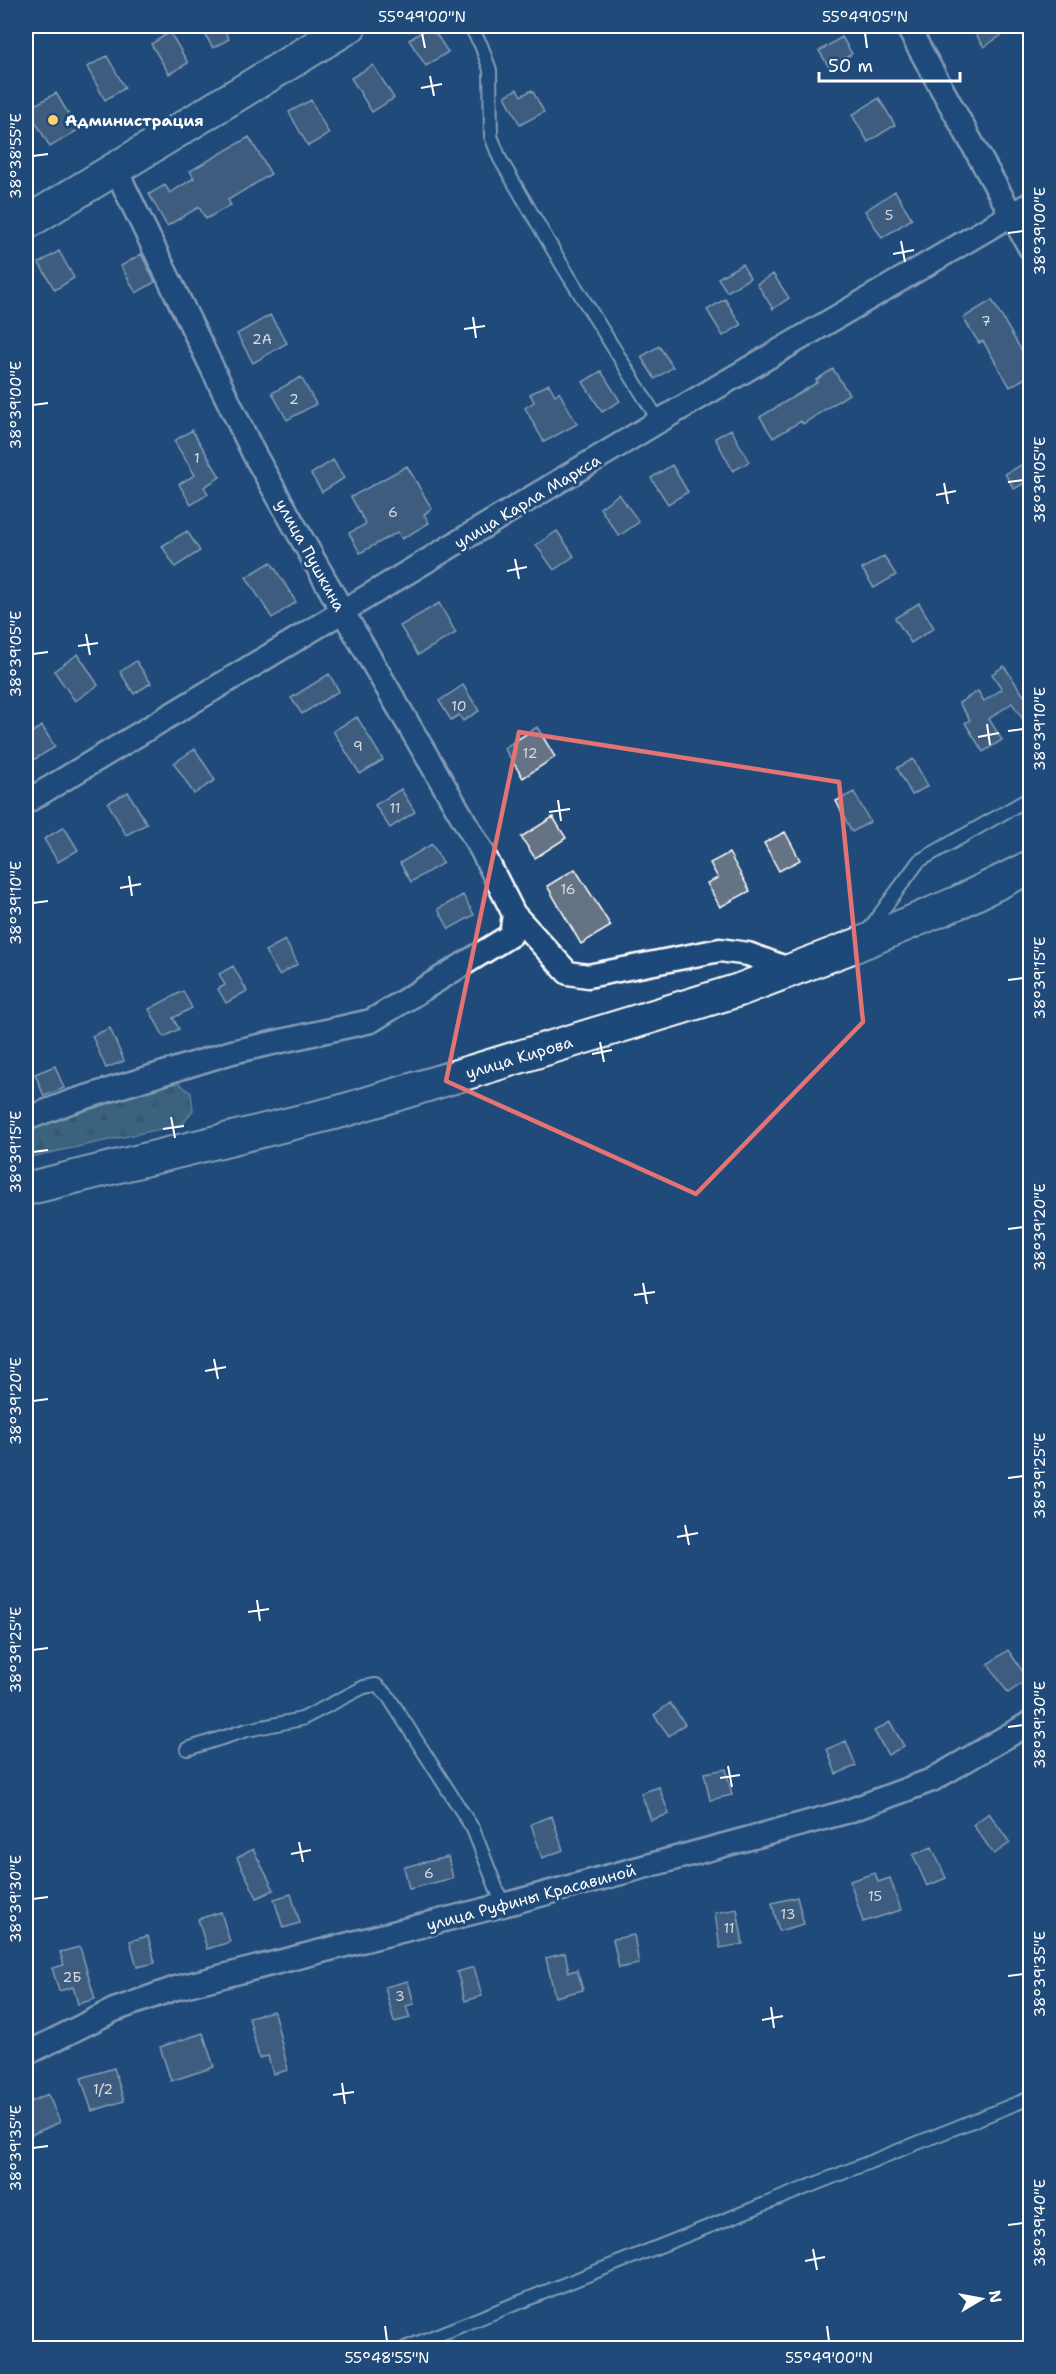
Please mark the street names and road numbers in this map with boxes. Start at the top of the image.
street label: улица Карла Маркса [450,449,604,554]
street label: улица Пушкина [271,495,350,615]
street label: улица Кирова [463,1031,575,1084]
street label: улица Руфины Красавиной [424,1859,638,1936]

